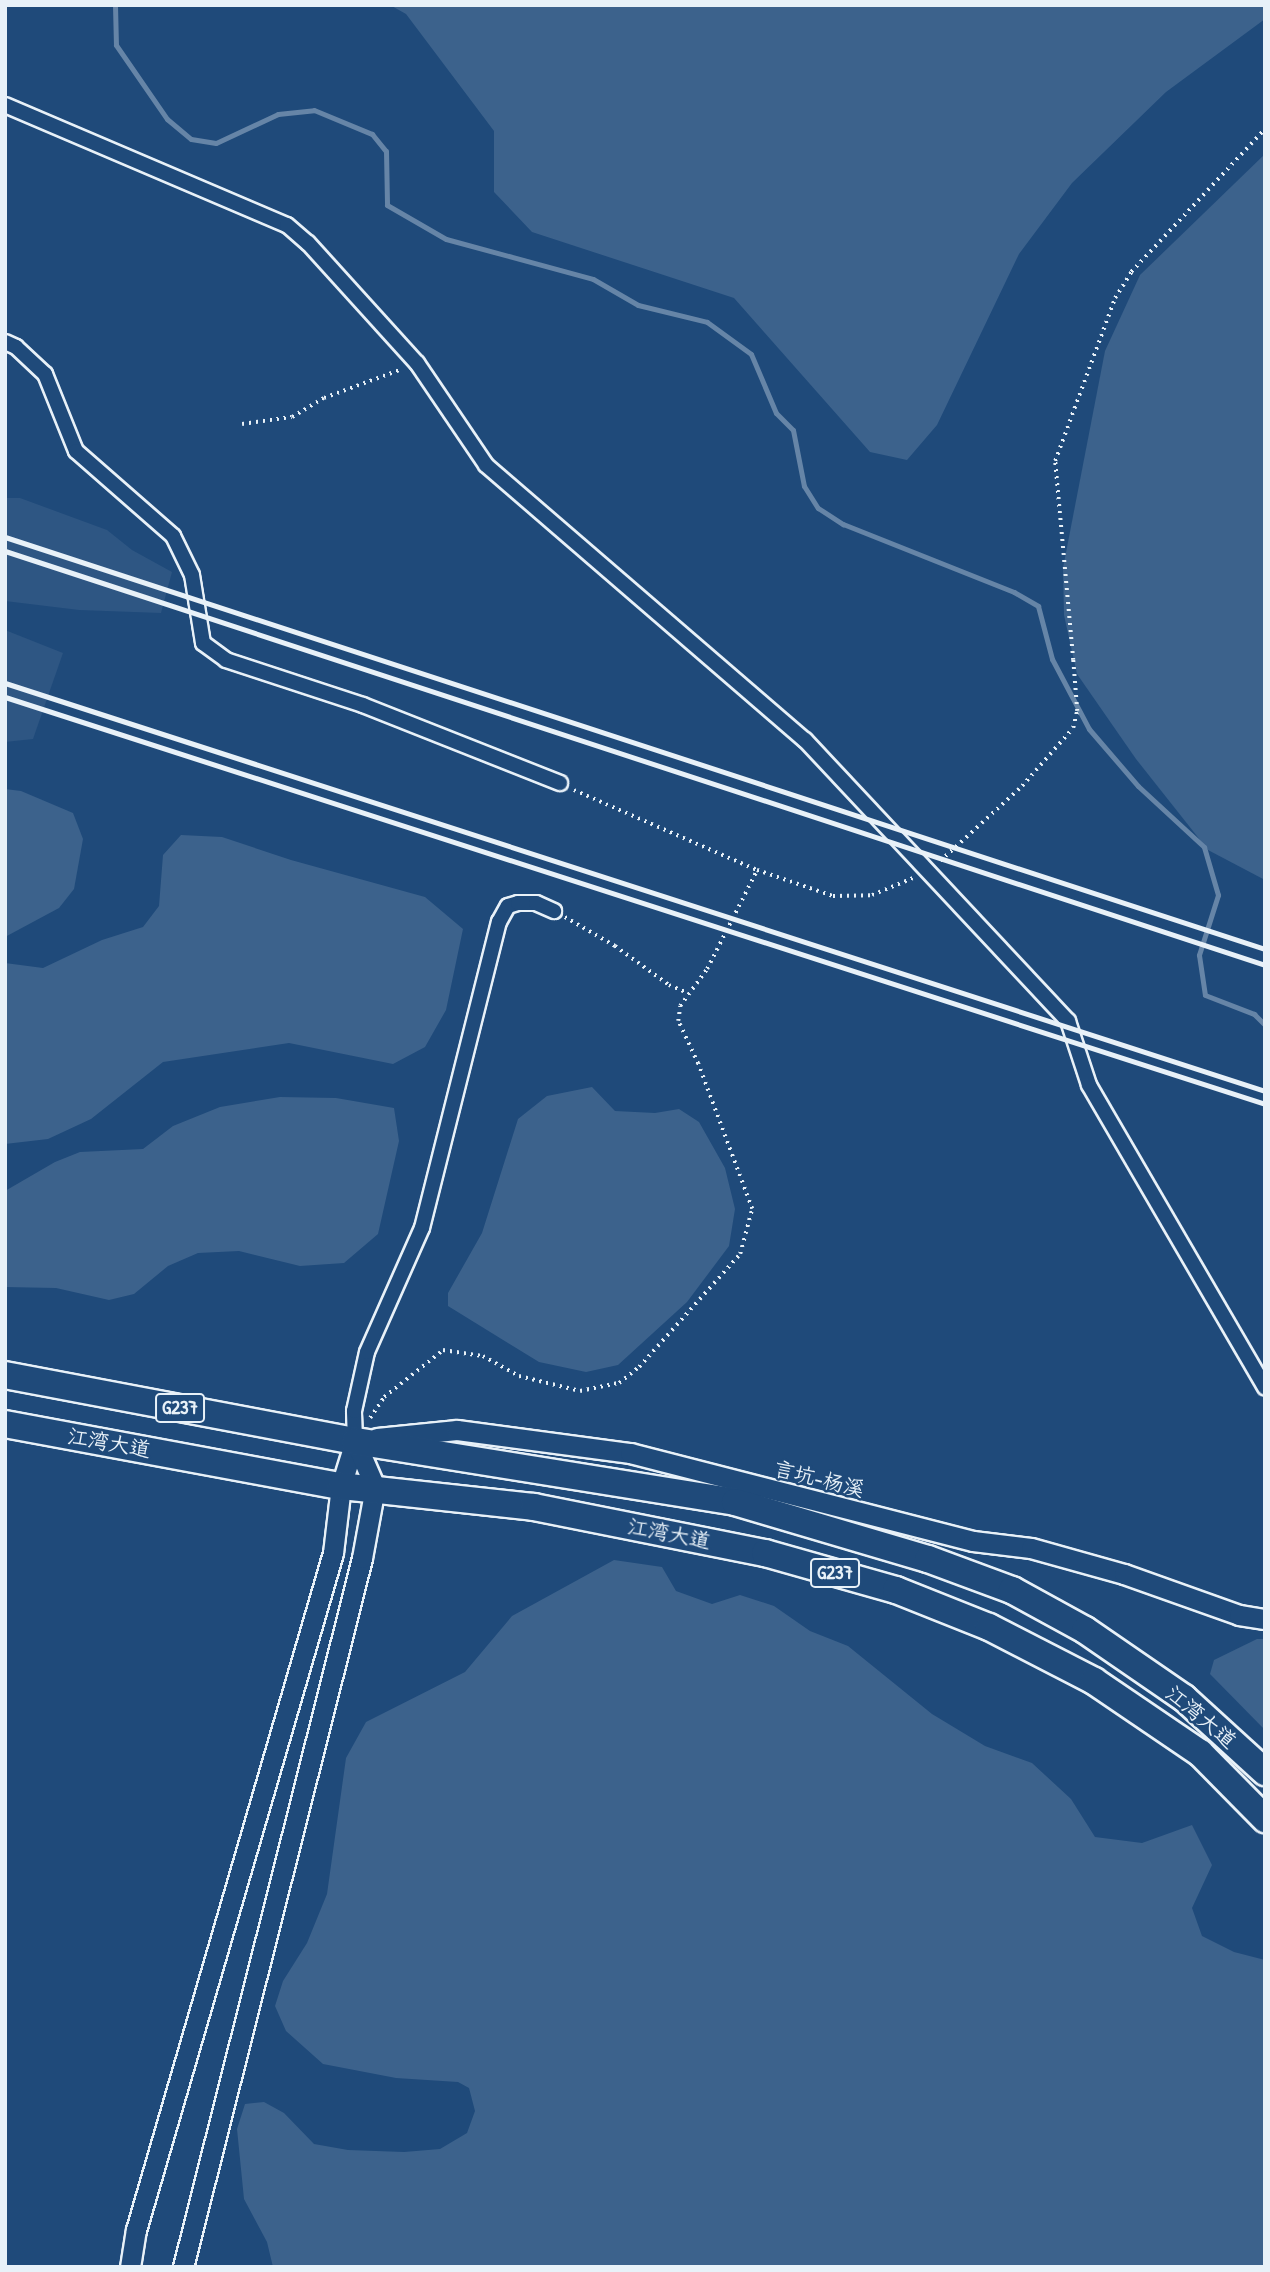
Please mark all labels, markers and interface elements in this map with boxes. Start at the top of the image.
road number: G237 [154,1392,206,1424]
street label: 江湾大道 [65,1423,153,1463]
street label: 言坑-杨溪 [771,1456,867,1502]
street label: 江湾大道 [625,1514,713,1554]
road number: G237 [809,1558,861,1588]
street label: 江湾大道 [1161,1680,1241,1754]

